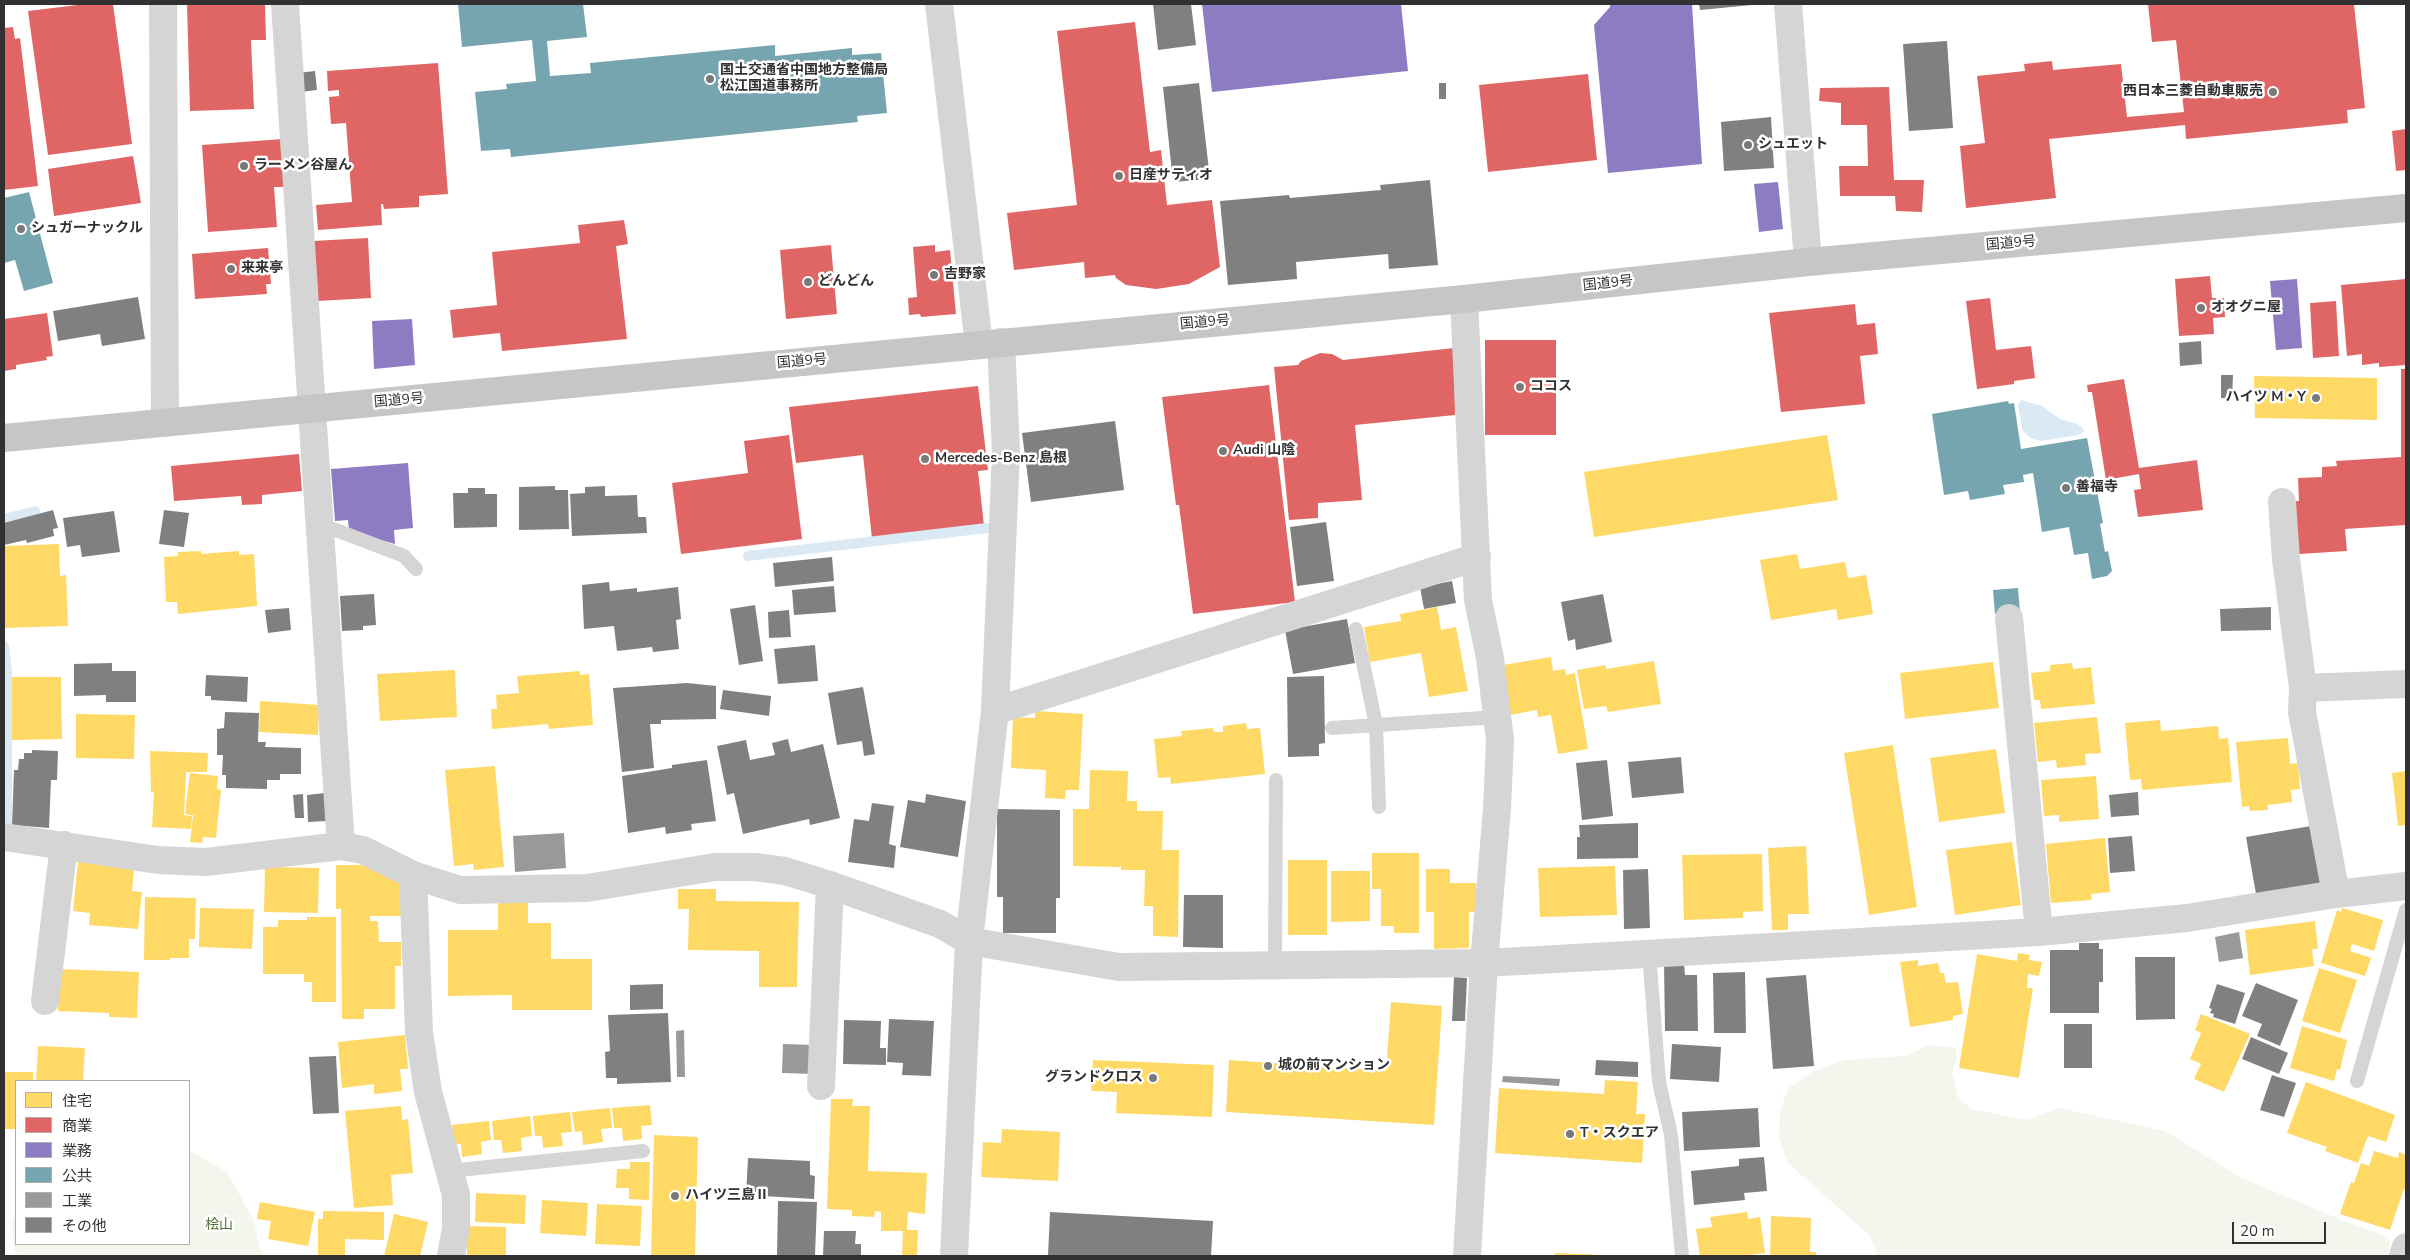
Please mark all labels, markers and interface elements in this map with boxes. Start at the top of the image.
place label: 国土交通省中国地方整備局 松江国道事務所 [720,63,888,95]
marker: 国土交通省中国地方整備局 松江国道事務所 [704,73,716,85]
place label: 西日本三菱自動車販売 [2123,84,2263,100]
marker: 西日本三菱自動車販売 [2267,86,2279,98]
place label: シュエット [1758,137,1828,153]
marker: シュエット [1742,139,1754,151]
place label: ラーメン谷屋ん [254,158,352,174]
marker: ラーメン谷屋ん [238,160,250,172]
place label: 日産サティオ [1129,168,1213,184]
marker: 日産サティオ [1113,170,1125,182]
place label: シュガーナックル [31,221,143,237]
marker: シュガーナックル [15,223,27,235]
street label: 国道9号 [1985,233,2037,255]
place label: 来来亭 [241,261,283,277]
marker: 来来亭 [225,263,237,275]
place label: 吉野家 [944,267,986,283]
marker: 吉野家 [928,269,940,281]
street label: 国道9号 [1582,273,1634,295]
place label: どんどん [818,274,874,290]
marker: どんどん [802,276,814,288]
place label: オオグニ屋 [2211,300,2281,316]
marker: オオグニ屋 [2195,302,2207,314]
street label: 国道9号 [1179,312,1231,334]
street label: 国道9号 [776,351,828,373]
place label: ココス [1530,379,1572,395]
marker: ココス [1514,381,1526,393]
street label: 国道9号 [373,390,425,412]
place label: ハイツ M・Y [2225,390,2306,406]
marker: ハイツ M・Y [2310,392,2322,404]
place label: Audi 山陰 [1233,443,1295,459]
marker: Audi 山陰 [1217,445,1229,457]
place label: Mercedes-Benz 島根 [935,451,1067,467]
marker: Mercedes-Benz 島根 [919,453,931,465]
place label: 善福寺 [2076,480,2118,496]
marker: 善福寺 [2060,482,2072,494]
place label: 城の前マンション [1278,1058,1390,1074]
marker: 城の前マンション [1262,1060,1274,1072]
place label: グランドクロス [1045,1070,1143,1086]
marker: グランドクロス [1147,1072,1159,1084]
legend [15,1080,190,1245]
text: 住宅 [62,1091,92,1111]
text: 商業 [62,1116,92,1136]
place label: T・スクエア [1580,1126,1659,1142]
marker: T・スクエア [1564,1128,1576,1140]
text: 業務 [62,1141,92,1161]
text: 公共 [62,1166,92,1186]
place label: ハイツ三島Ⅱ [685,1188,769,1204]
marker: ハイツ三島Ⅱ [669,1190,681,1202]
text: 工業 [62,1191,92,1211]
scale bar [2235,1212,2329,1244]
text: その他 [62,1216,107,1236]
park label: 桧山 [205,1218,233,1234]
text: 20 m [2240,1221,2275,1241]

